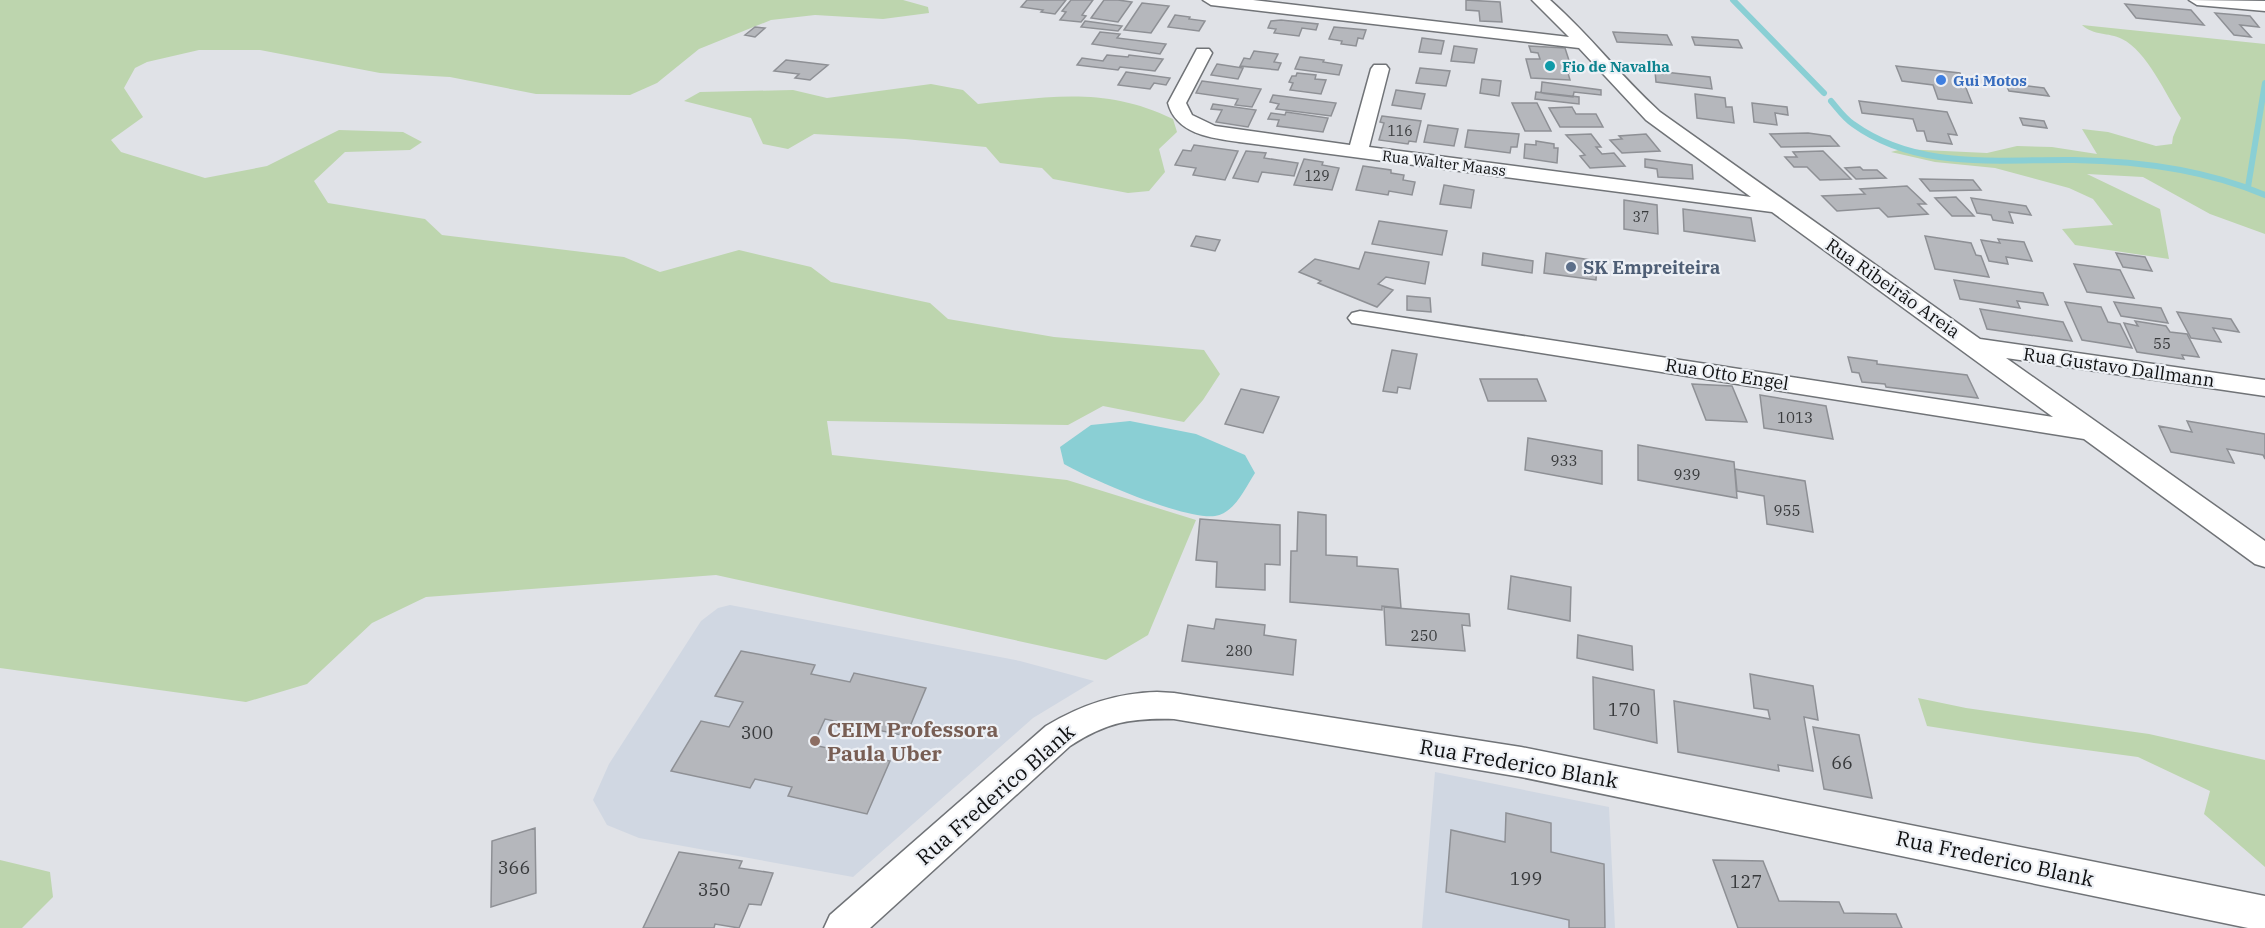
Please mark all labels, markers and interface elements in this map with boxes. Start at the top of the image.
place label: Fio de Navalha [1562,57,1670,76]
marker: Fio de Navalha [1543,59,1557,73]
place label: Gui Motos [1953,71,2027,90]
marker: Gui Motos [1934,73,1948,87]
house number: 116 [1387,122,1413,140]
street label: Rua Walter Maass [1381,146,1507,180]
house number: 129 [1304,167,1330,185]
house number: 37 [1633,208,1649,226]
street label: Rua Ribeirão Areia [1821,233,1965,343]
place label: SK Empreiteira [1583,256,1720,279]
marker: SK Empreiteira [1564,260,1578,274]
house number: 55 [2153,334,2171,353]
street label: Rua Gustavo Dallmann [2022,342,2216,392]
street label: Rua Otto Engel [1664,353,1790,395]
house number: 1013 [1777,408,1813,427]
house number: 933 [1550,451,1578,470]
house number: 939 [1673,465,1701,484]
house number: 955 [1773,501,1801,520]
house number: 250 [1410,626,1438,645]
house number: 280 [1225,641,1253,660]
house number: 170 [1608,698,1640,721]
place label: CEIM Professora Paula Uber [827,715,998,767]
street label: Rua Frederico Blank [910,717,1081,871]
house number: 300 [741,721,773,744]
street label: Rua Frederico Blank [1417,732,1621,794]
marker: CEIM Professora Paula Uber [808,734,822,748]
house number: 66 [1831,751,1853,774]
street label: Rua Frederico Blank [1894,823,2097,893]
house number: 366 [498,856,530,879]
house number: 199 [1510,867,1542,890]
house number: 127 [1730,870,1762,893]
house number: 350 [698,878,730,901]

